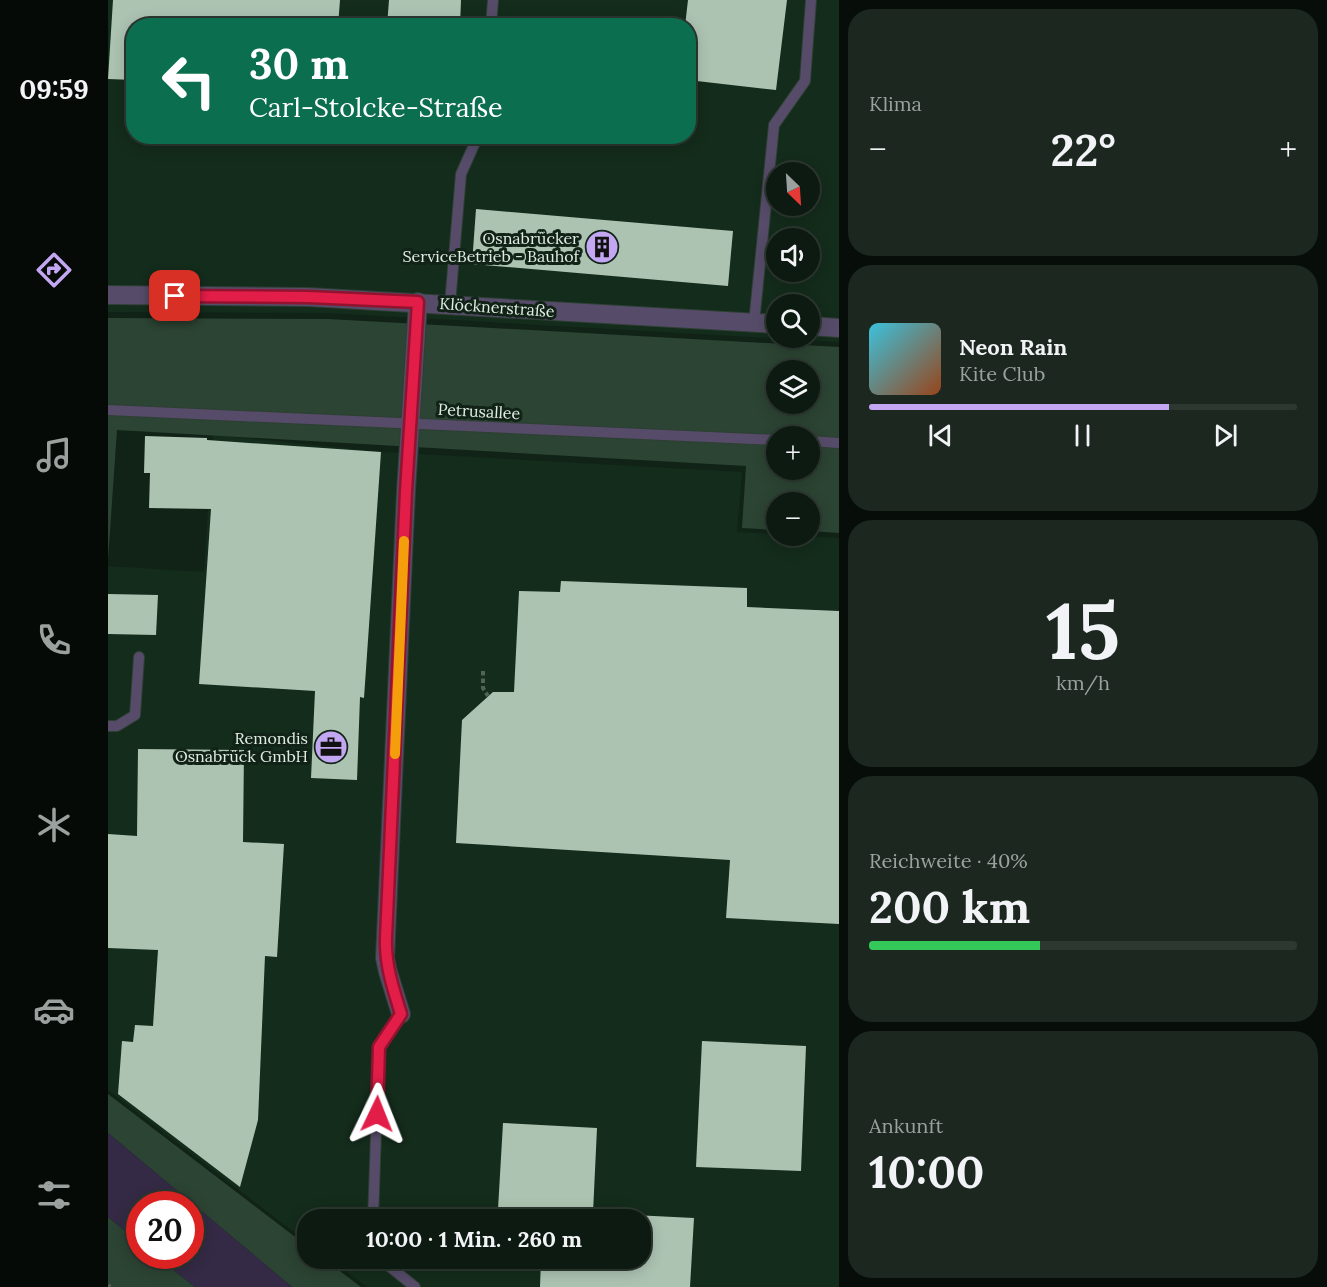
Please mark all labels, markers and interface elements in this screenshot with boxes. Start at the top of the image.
text: 30 m [249,37,349,91]
icon: left [150,42,228,120]
text: 09:59 [19,72,89,106]
text: Carl-Stolcke-Straße [249,90,503,124]
text: Klima [869,91,922,116]
text: 22° [1050,121,1116,178]
text: − [869,128,887,170]
text: + [1279,128,1297,170]
north arrow [766,162,820,216]
map controls [766,162,820,546]
place label: Osnabrücker ServiceBetrieb - Bauhof [403,228,581,266]
button: sound [766,228,820,282]
building icon: Osnabrücker ServiceBetrieb - Bauhof [584,229,620,265]
icon: directions [33,249,75,291]
pin [149,270,200,321]
icon: arrive [158,279,191,312]
street label: Klöcknerstraße [439,293,556,321]
button: search [766,294,820,348]
text: Neon Rain [959,333,1067,361]
button: layers [766,360,820,414]
text: Kite Club [959,361,1045,386]
street label: Petrusallee [437,399,521,423]
icon: previous [924,419,957,452]
icon: pause [1066,419,1099,452]
icon: next [1209,419,1242,452]
button: + [766,426,820,480]
icon: music [33,434,75,476]
button: − [766,492,820,546]
text: 15 [1046,581,1120,680]
icon: phone [33,619,75,661]
text: km/h [1056,670,1110,695]
place label: Remondis Osnabrück GmbH [175,728,308,766]
office icon: Remondis Osnabrück GmbH [313,729,349,765]
icon: climate [33,804,75,846]
text: Reichweite · 40% [869,848,1028,873]
text: 200 km [869,878,1030,935]
icon: car [33,989,75,1031]
position arrow [345,1082,409,1146]
text: Ankunft [869,1113,943,1138]
text: 10:00 [869,1143,984,1200]
icon: filters [33,1174,75,1216]
speed limit sign: 20 [126,1191,204,1269]
text: 10:00 · 1 Min. · 260 m [366,1225,582,1253]

